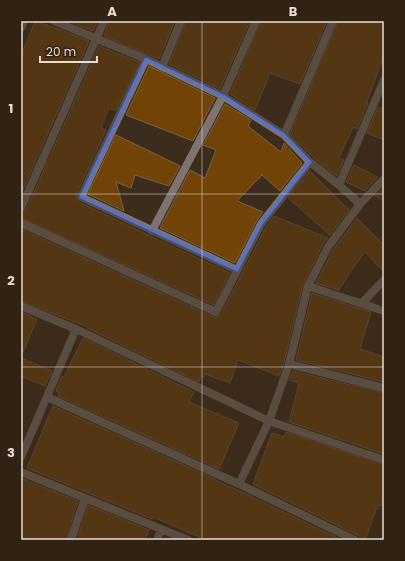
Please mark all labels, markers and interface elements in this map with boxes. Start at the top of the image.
text: A [107,2,117,21]
text: B [289,2,298,21]
scale bar [40,38,97,64]
text: 20 m [46,43,76,60]
text: 1 [9,99,13,118]
text: 2 [7,271,15,290]
text: 3 [7,443,15,462]

